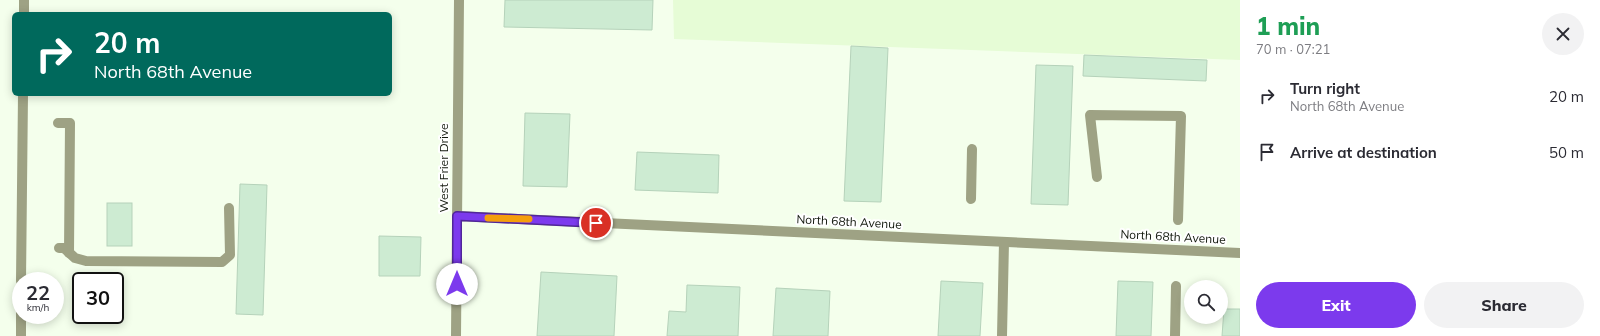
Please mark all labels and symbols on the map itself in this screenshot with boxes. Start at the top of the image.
street label: West Frier Drive [436,123,451,213]
pin [579,206,613,240]
street label: North 68th Avenue [796,211,902,232]
street label: North 68th Avenue [1120,226,1226,247]
position arrow [436,263,478,305]
speed limit sign: 30 [72,272,124,324]

